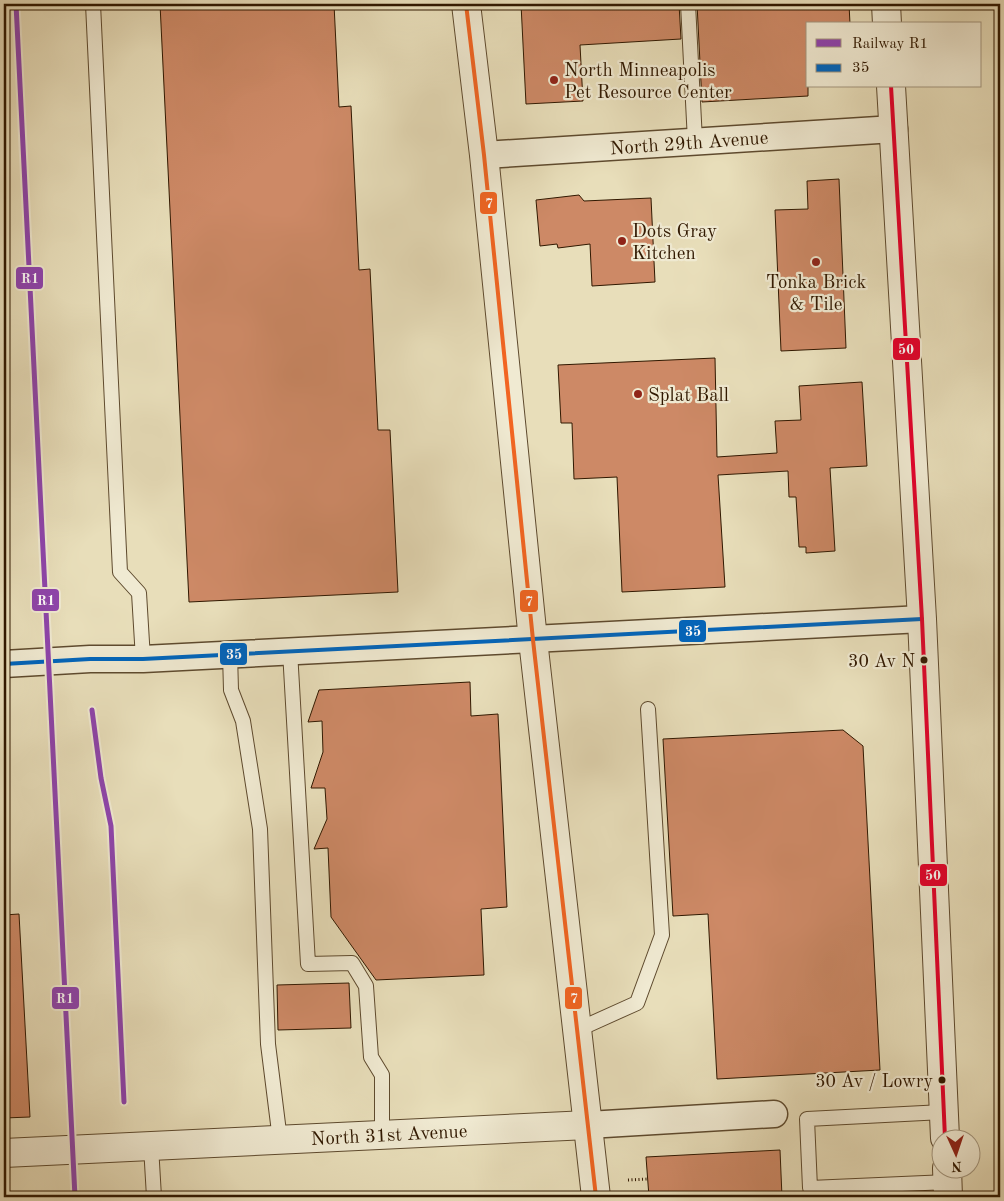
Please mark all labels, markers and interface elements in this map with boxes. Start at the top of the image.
legend [806,22,982,88]
text: Railway R1 [852,37,928,52]
text: 35 [852,61,869,76]
place label: North Minneapolis Pet Resource Center [564,62,732,103]
marker: North Minneapolis Pet Resource Center [548,74,560,86]
street label: North 29th Avenue [609,129,769,160]
line badge: 7 [479,191,498,215]
text: 7 [485,197,493,211]
place label: Dots Gray Kitchen [632,223,717,264]
marker: Dots Gray Kitchen [616,235,628,247]
marker: Tonka Brick & Tile [810,256,822,268]
line badge: R1 [15,266,44,290]
text: R1 [21,272,39,286]
place label: Tonka Brick & Tile [766,274,866,315]
line badge: 50 [892,337,921,361]
text: 50 [898,343,914,357]
place label: Splat Ball [648,387,729,406]
marker: Splat Ball [632,388,644,400]
line badge: R1 [31,588,60,612]
line badge: 7 [519,589,539,613]
text: R1 [37,594,55,608]
text: 7 [525,595,533,609]
line badge: 35 [678,619,707,643]
text: 35 [685,625,701,639]
line badge: 35 [219,642,248,666]
text: 35 [226,648,242,662]
place label: 30 Av N [848,653,915,671]
marker: 30 Av N [919,655,929,665]
line badge: 50 [919,863,948,887]
text: 50 [925,869,941,883]
line badge: R1 [51,986,80,1010]
line badge: 7 [564,986,583,1010]
text: R1 [56,992,74,1006]
text: 7 [570,992,578,1006]
place label: 30 Av / Lowry [815,1073,933,1091]
marker: 30 Av / Lowry [937,1075,947,1085]
street label: North 31st Avenue [310,1123,468,1150]
north arrow [932,1128,982,1178]
text: N [951,1159,962,1173]

